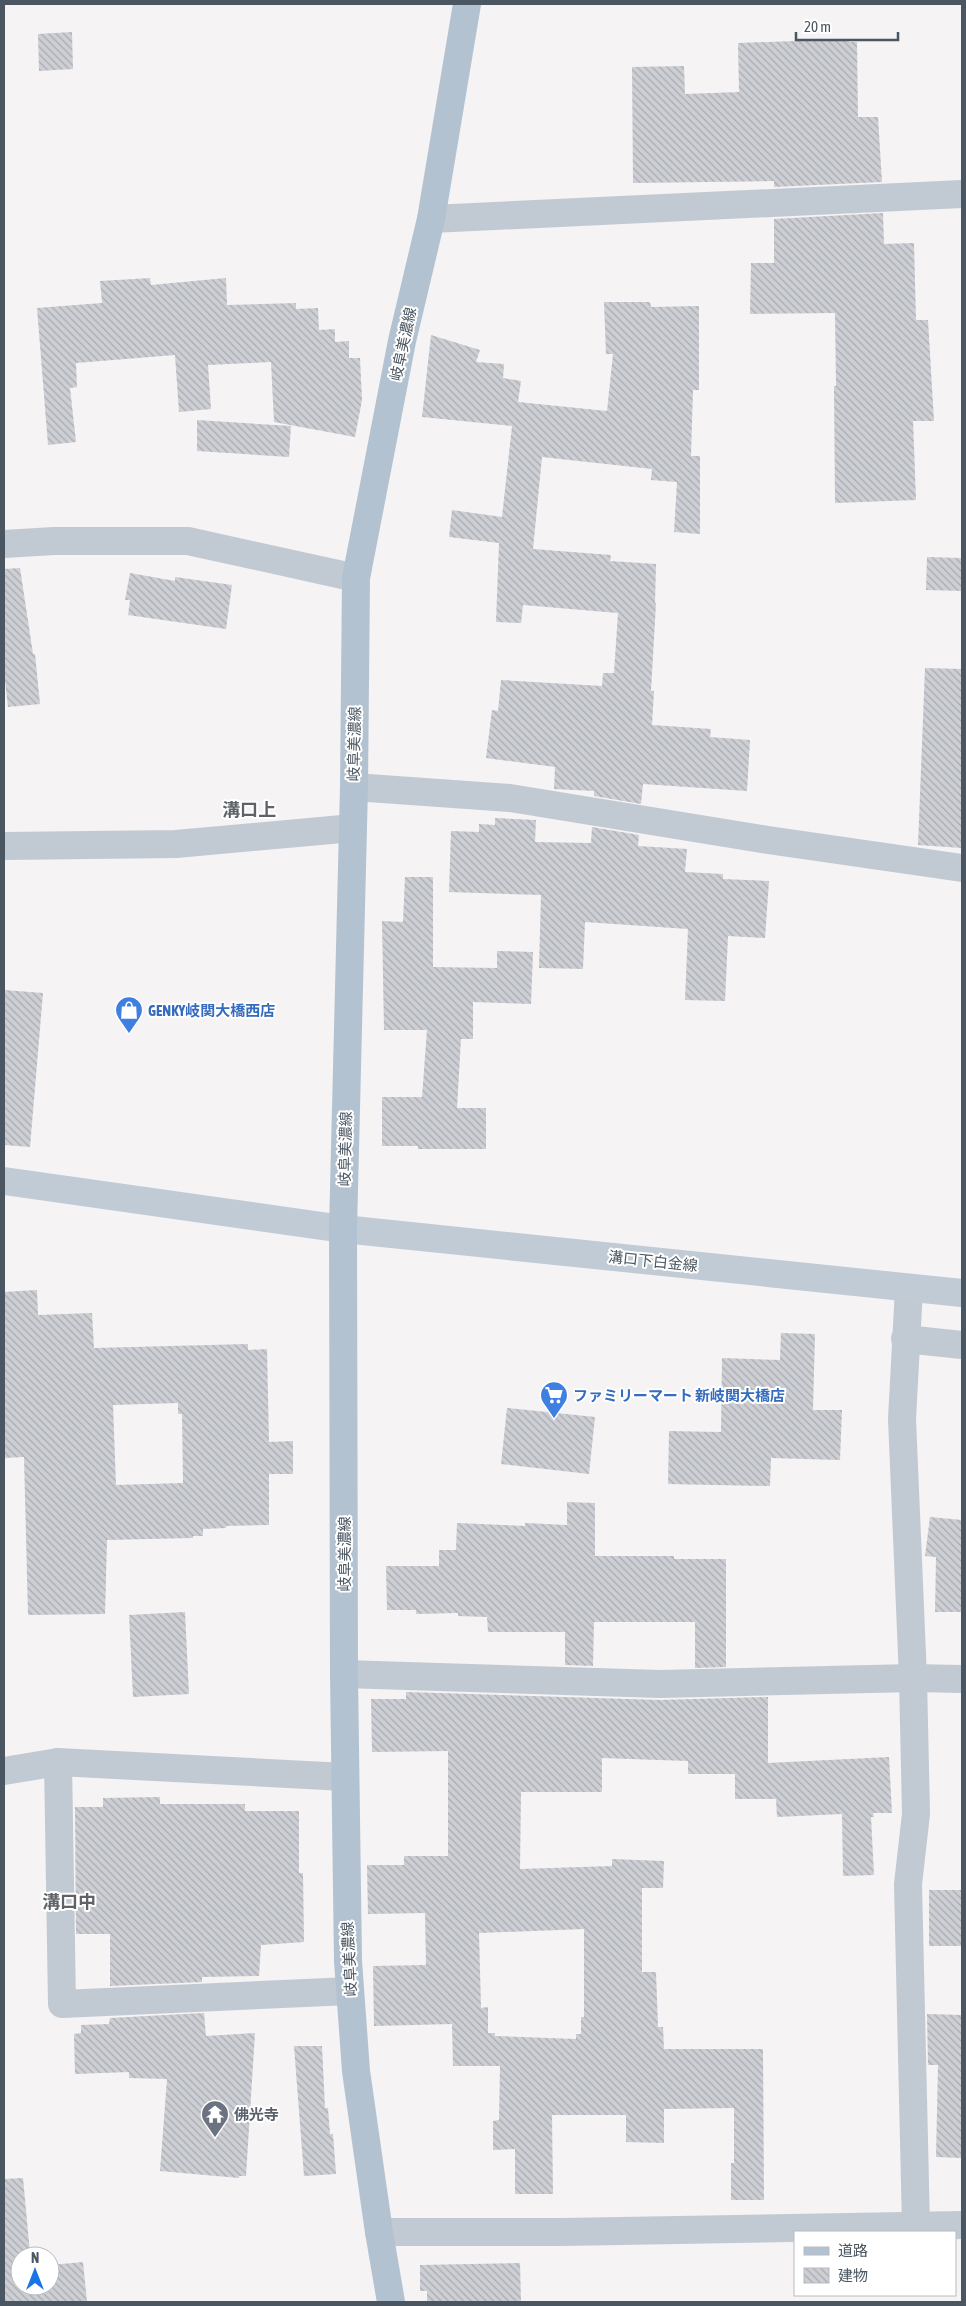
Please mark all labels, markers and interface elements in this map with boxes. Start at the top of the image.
scale bar [796,10,898,42]
text: 20 m [804,18,831,35]
street label: 岐阜美濃線 [387,306,419,382]
street label: 岐阜美濃線 [345,706,363,782]
district label: 溝口上 [222,799,276,820]
shop icon: GENKY岐関大橋西店 [114,995,144,1034]
place label: GENKY岐関大橋西店 [148,1002,275,1019]
street label: 岐阜美濃線 [336,1111,354,1187]
street label: 溝口下白金線 [607,1248,699,1274]
supermarket icon: ファミリーマート 新岐関大橋店 [539,1380,569,1419]
place label: ファミリーマート 新岐関大橋店 [573,1387,785,1404]
street label: 岐阜美濃線 [336,1516,353,1592]
district label: 溝口中 [42,1891,96,1912]
street label: 岐阜美濃線 [339,1921,359,1997]
temple icon: 佛光寺 [200,2099,230,2138]
place label: 佛光寺 [234,2106,279,2123]
legend [794,2231,956,2296]
text: 道路 [838,2242,868,2259]
north arrow [10,2246,60,2296]
text: N [31,2250,39,2266]
text: 建物 [838,2267,868,2284]

